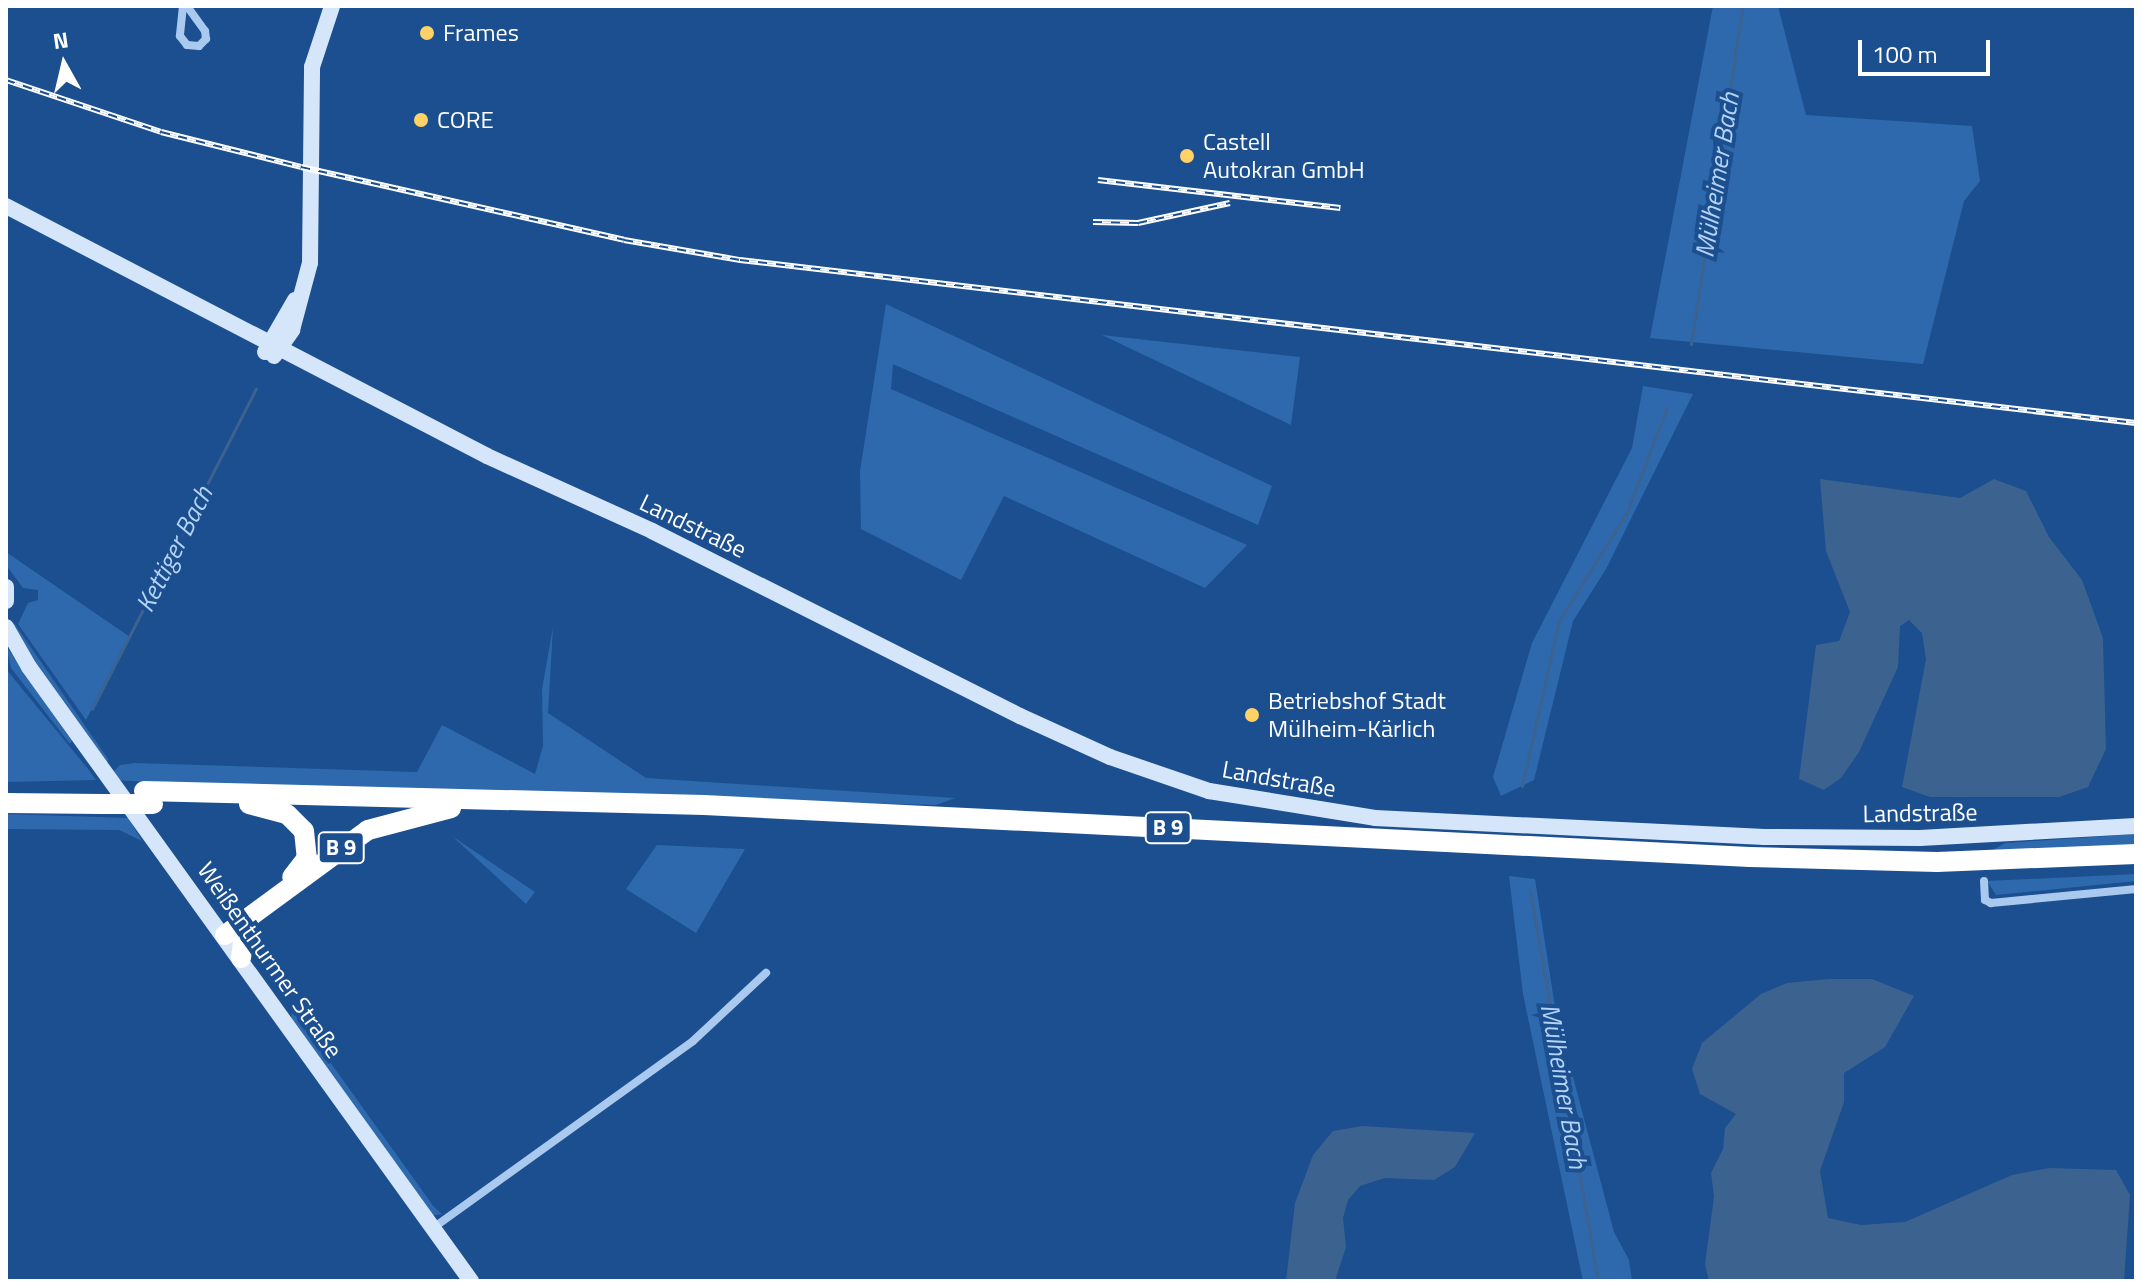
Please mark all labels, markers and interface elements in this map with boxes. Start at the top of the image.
place label: Frames [443,19,519,47]
text: N [51,22,71,58]
north arrow [24,24,104,104]
marker: Frames [418,24,436,42]
scale bar [1862,24,1994,74]
text: 100 m [1872,36,1938,72]
water label: Mülheimer Bach [1689,90,1745,260]
place label: CORE [437,106,494,134]
marker: CORE [412,111,430,129]
place label: Castell Autokran GmbH [1203,128,1365,184]
marker: Castell Autokran GmbH [1178,147,1196,165]
water label: Kettiger Bach [129,481,219,617]
street label: Landstraße [635,488,751,564]
place label: Betriebshof Stadt Mülheim-Kärlich [1268,687,1446,743]
marker: Betriebshof Stadt Mülheim-Kärlich [1243,706,1261,724]
street label: Landstraße [1220,755,1338,803]
street label: Landstraße [1862,798,1978,828]
road number: B 9 [1144,810,1192,846]
road number: B 9 [317,830,365,866]
street label: Weißenthurmer Straße [192,857,348,1063]
water label: Mülheimer Bach [1534,1001,1594,1171]

